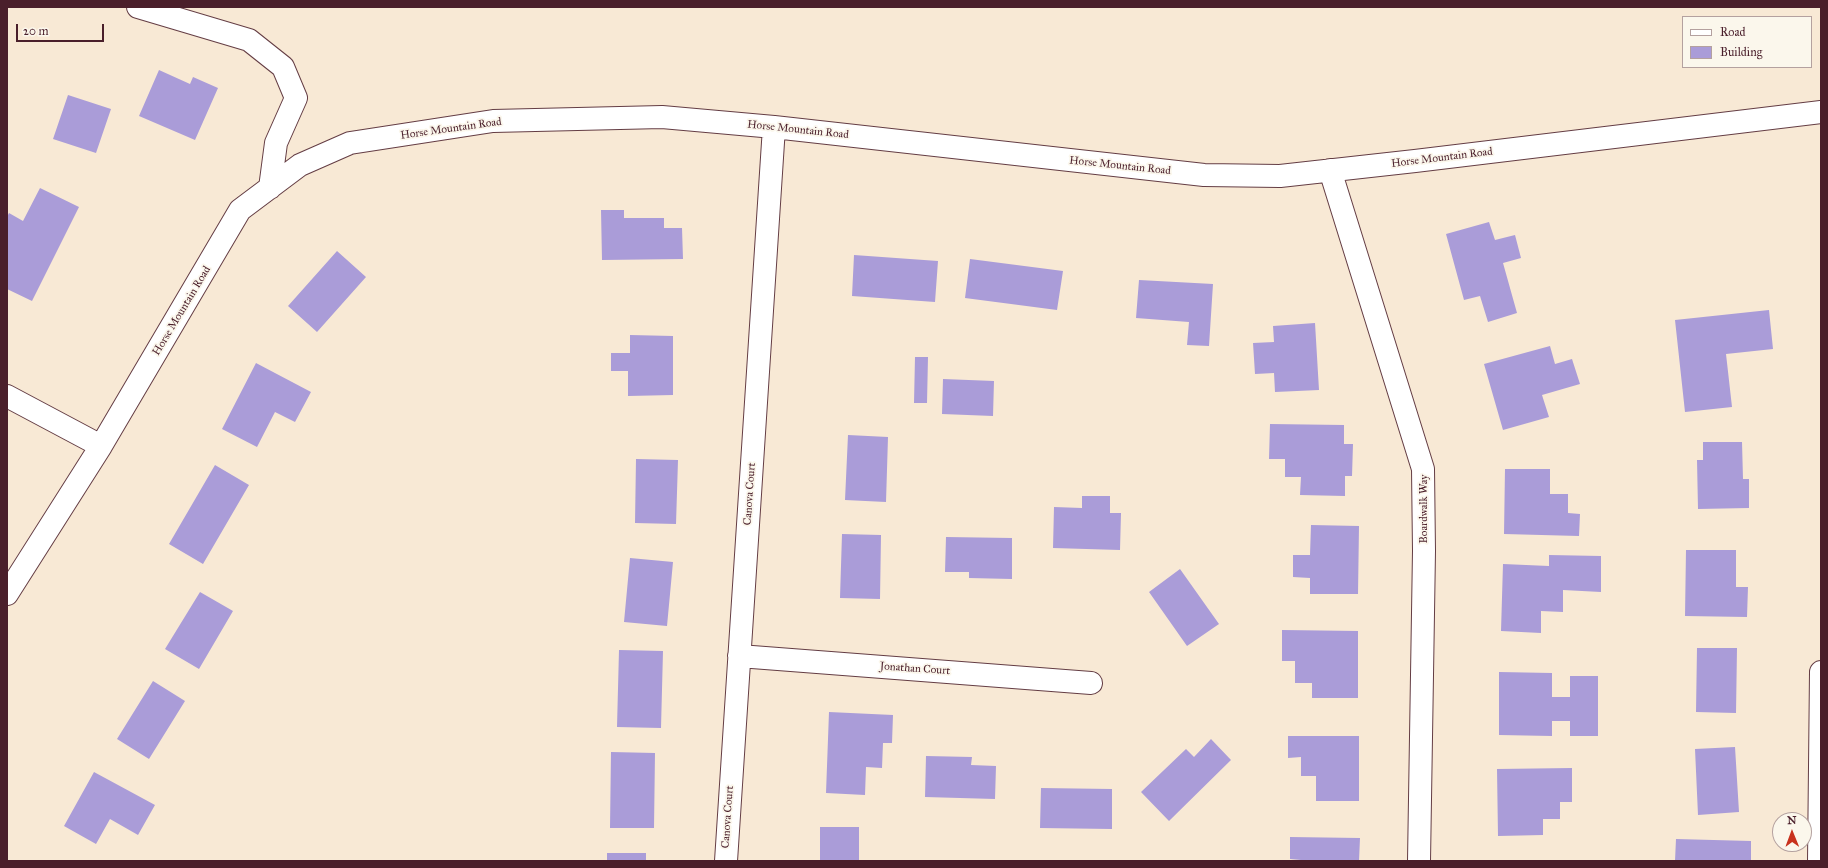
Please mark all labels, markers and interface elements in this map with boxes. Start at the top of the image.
scale bar [18,16,106,42]
legend [1682,16,1812,68]
text: 20 m [23,24,49,38]
text: Road [1720,25,1746,39]
text: Building [1720,45,1762,59]
street label: Horse Mountain Road [400,115,502,143]
street label: Horse Mountain Road [747,118,849,142]
street label: Horse Mountain Road [1391,145,1493,171]
street label: Horse Mountain Road [1069,154,1171,178]
street label: Horse Mountain Road [150,264,214,358]
street label: Canova Court [741,462,759,526]
street label: Boardwalk Way [1417,475,1431,543]
street label: Jonathan Court [879,660,951,678]
street label: Canova Court [719,785,737,849]
north arrow [1772,812,1812,852]
text: N [1787,814,1797,827]

